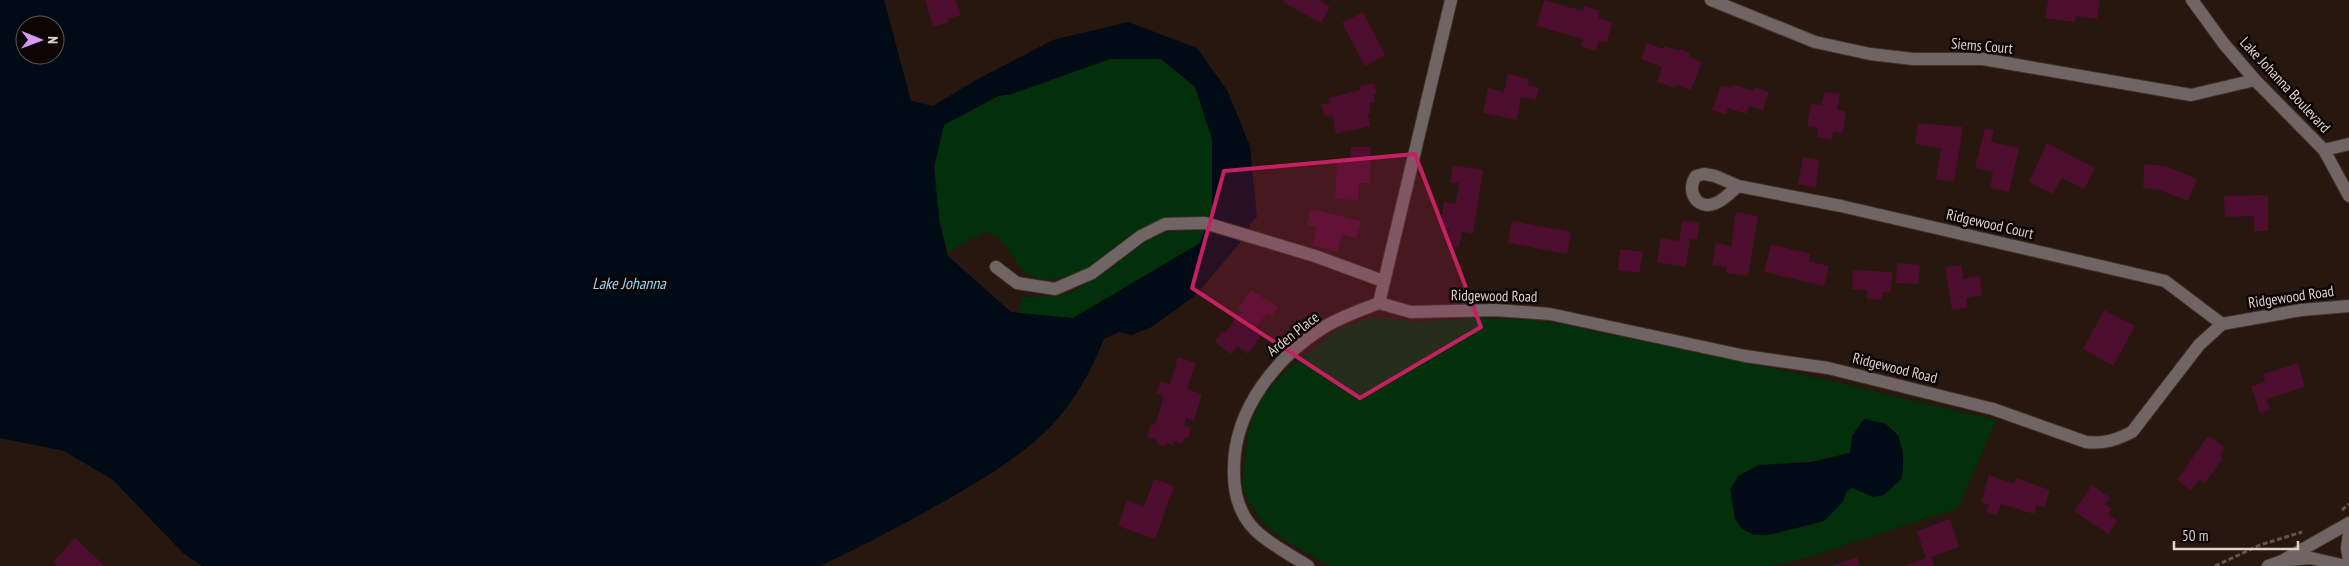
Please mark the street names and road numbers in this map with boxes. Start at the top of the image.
street label: Siems Court [1950,33,2014,58]
street label: Lake Johanna Boulevard [2236,33,2335,136]
street label: Ridgewood Court [1945,204,2036,243]
street label: Ridgewood Road [2247,281,2335,312]
street label: Ridgewood Road [1451,285,1537,306]
street label: Arden Place [1263,307,1323,360]
street label: Ridgewood Road [1851,348,1939,387]

